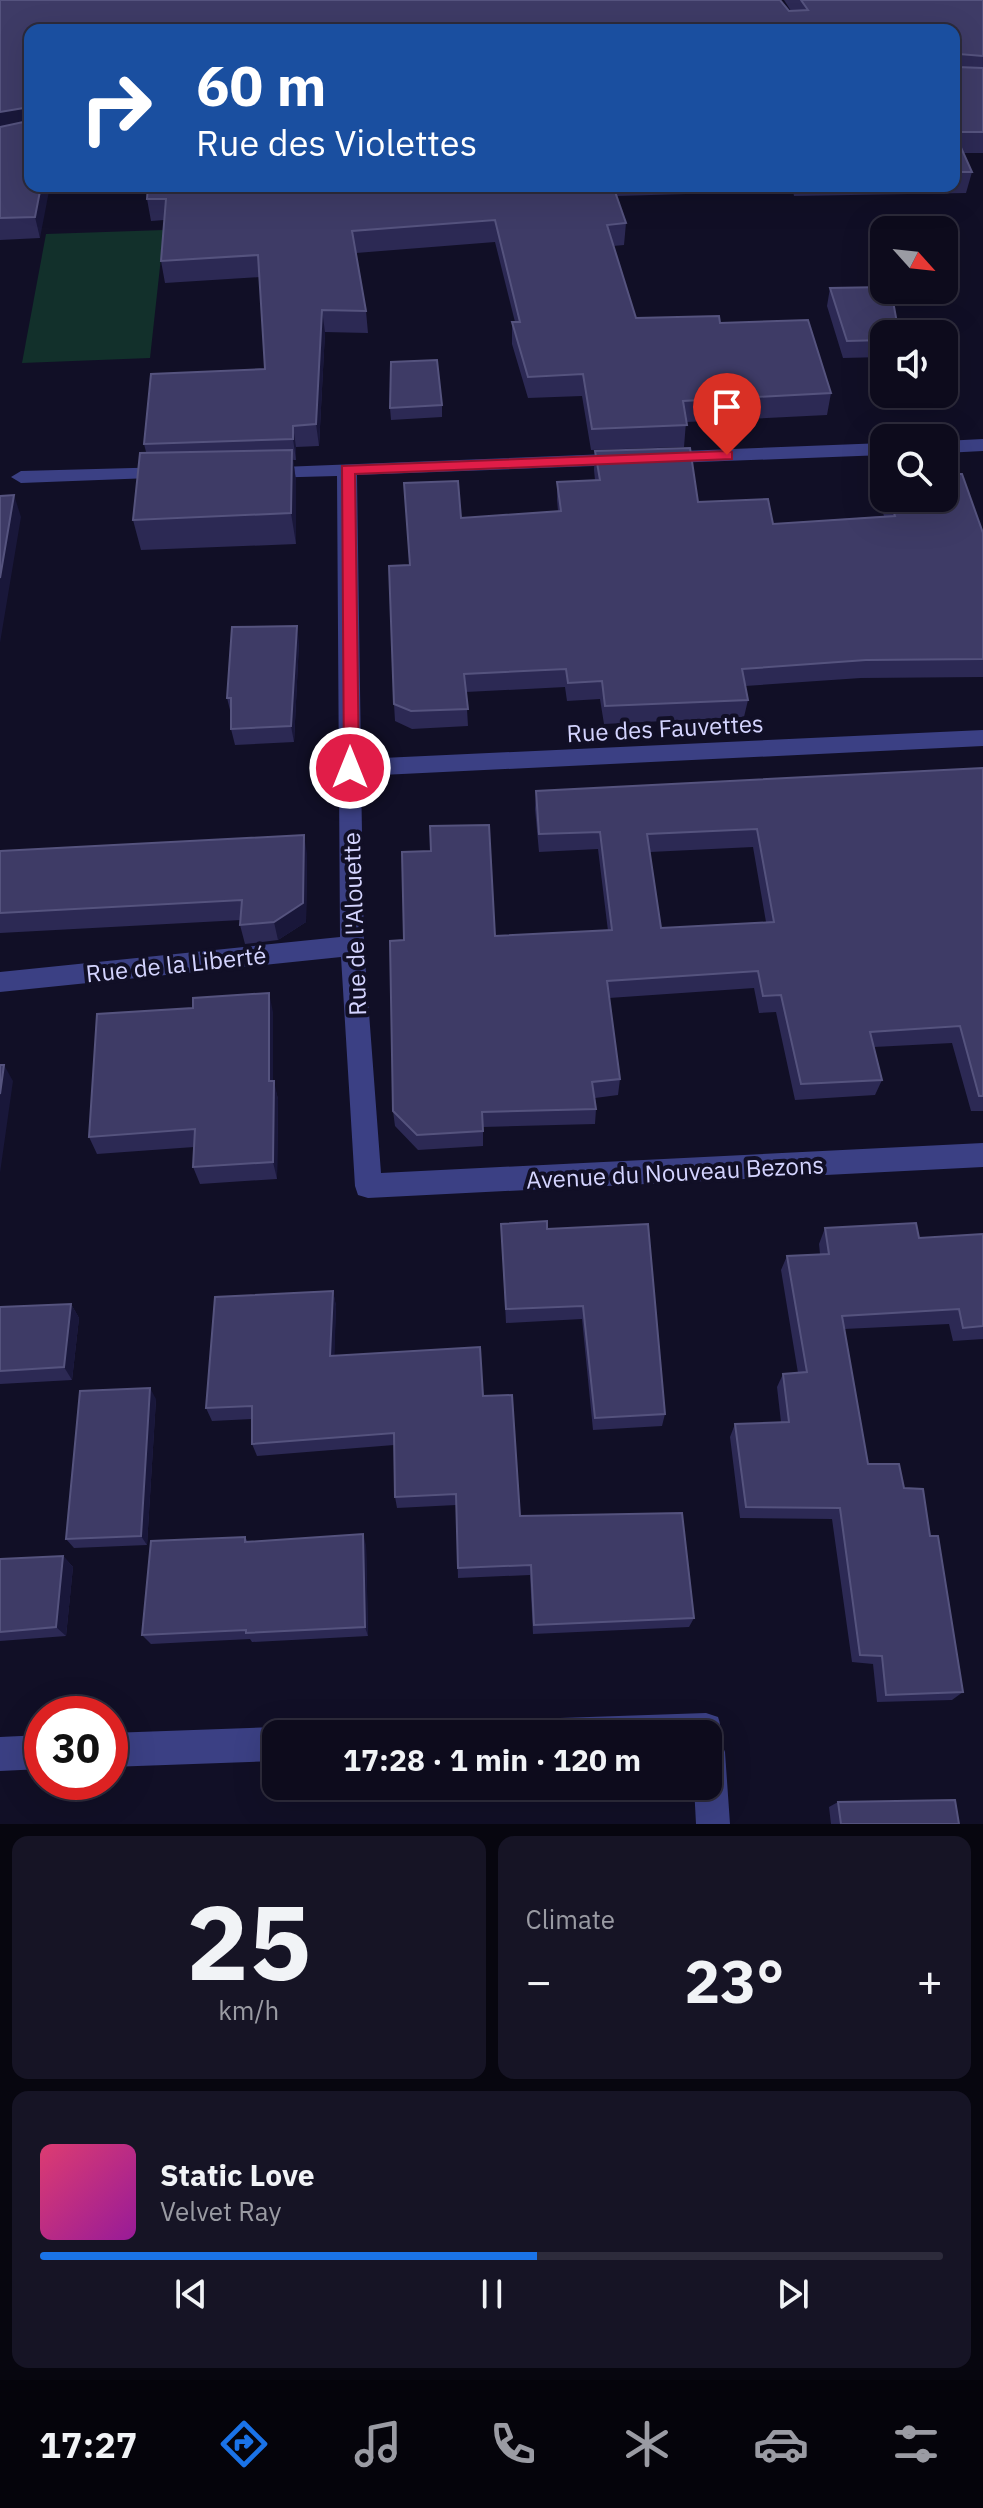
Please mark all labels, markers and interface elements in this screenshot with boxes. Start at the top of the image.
text: 60 m [196,49,326,121]
icon: right [64,56,168,160]
text: Rue des Violettes [196,119,477,166]
north arrow [870,216,958,304]
map controls [870,216,958,512]
button: sound [870,320,958,408]
pin [693,373,761,455]
icon: arrive [705,385,749,429]
button: search [870,424,958,512]
street label: Rue des Fauvettes [566,707,764,749]
position arrow [308,726,392,810]
street label: Rue de l'Alouette [335,832,373,1016]
street label: Rue de la Liberté [84,939,268,989]
street label: Avenue du Nouveau Bezons [525,1148,825,1196]
speed limit sign: 30 [24,1696,128,1800]
text: 17:28 · 1 min · 120 m [343,1740,641,1779]
text: 25 [186,1873,311,2009]
text: Climate [526,1902,615,1936]
text: 23° [684,1941,784,2020]
text: − [526,1952,552,2009]
text: + [917,1952,943,2009]
text: km/h [218,1993,279,2027]
text: Static Love [160,2155,315,2194]
text: Velvet Ray [160,2194,281,2228]
icon: previous [169,2272,213,2316]
icon: pause [470,2272,514,2316]
icon: next [771,2272,815,2316]
icon: directions [216,2416,272,2472]
icon: music [350,2416,406,2472]
icon: phone [485,2416,541,2472]
icon: climate [619,2416,675,2472]
icon: car [753,2416,809,2472]
icon: filters [888,2416,944,2472]
text: 17:27 [39,2421,137,2468]

